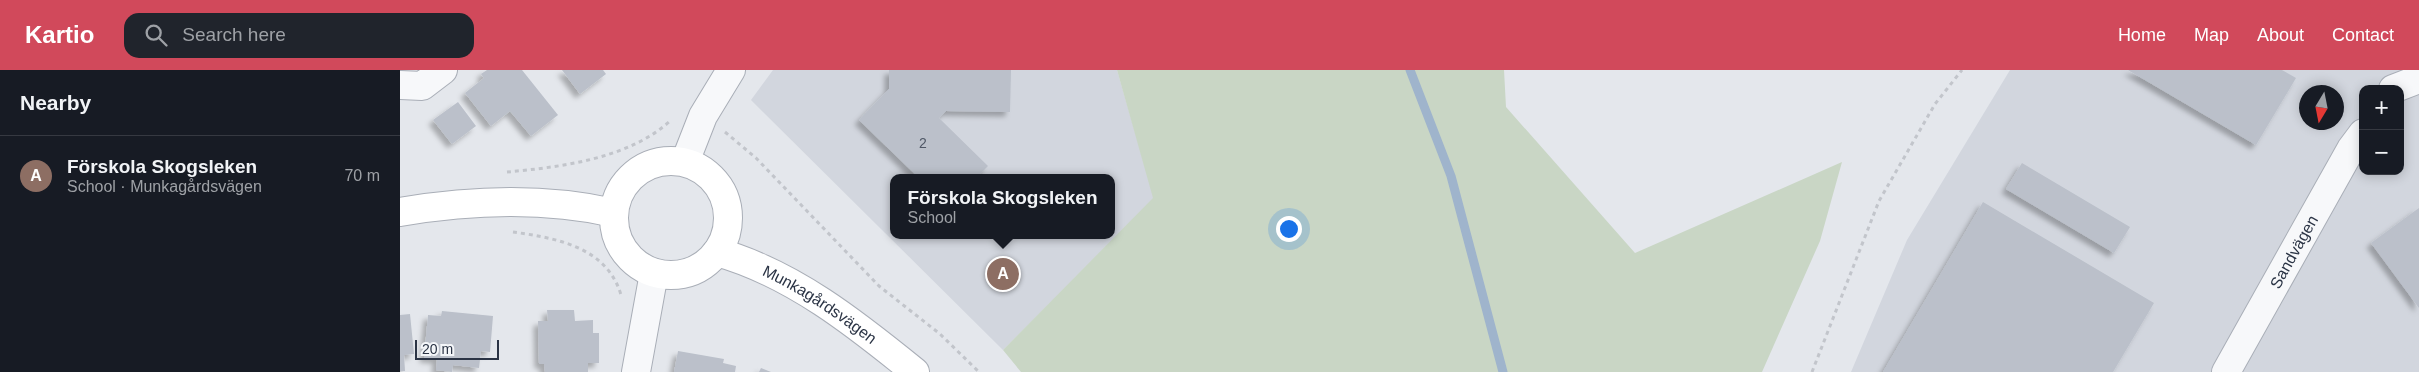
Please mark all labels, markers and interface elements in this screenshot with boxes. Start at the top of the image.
search box [124,13,474,58]
text: Kartio [25,21,94,48]
icon: search [142,21,170,49]
text: Search here [182,24,286,45]
text: Home [2118,25,2166,45]
text: Map [2194,25,2229,45]
text: About [2257,25,2304,45]
text: Contact [2332,25,2394,45]
north arrow [2299,85,2344,130]
map controls [2359,85,2404,175]
button: + [2359,85,2404,130]
text: Nearby [20,91,91,114]
button: − [2359,130,2404,175]
house number: 2 [919,135,927,151]
text: Förskola Skogsleken [67,156,257,177]
text: A [30,167,42,184]
text: 70 m [344,167,380,184]
popup [890,174,1115,239]
text: School · Munkagårdsvägen [67,178,262,195]
text: Förskola Skogsleken [907,187,1098,208]
text: School [907,209,956,226]
street label: Sandvägen [2266,212,2321,291]
your location [1276,216,1302,242]
pin: A [987,255,1019,293]
street label: Munkagårdsvägen [760,262,880,347]
scale bar [415,337,499,360]
text: 20 m [422,341,453,357]

